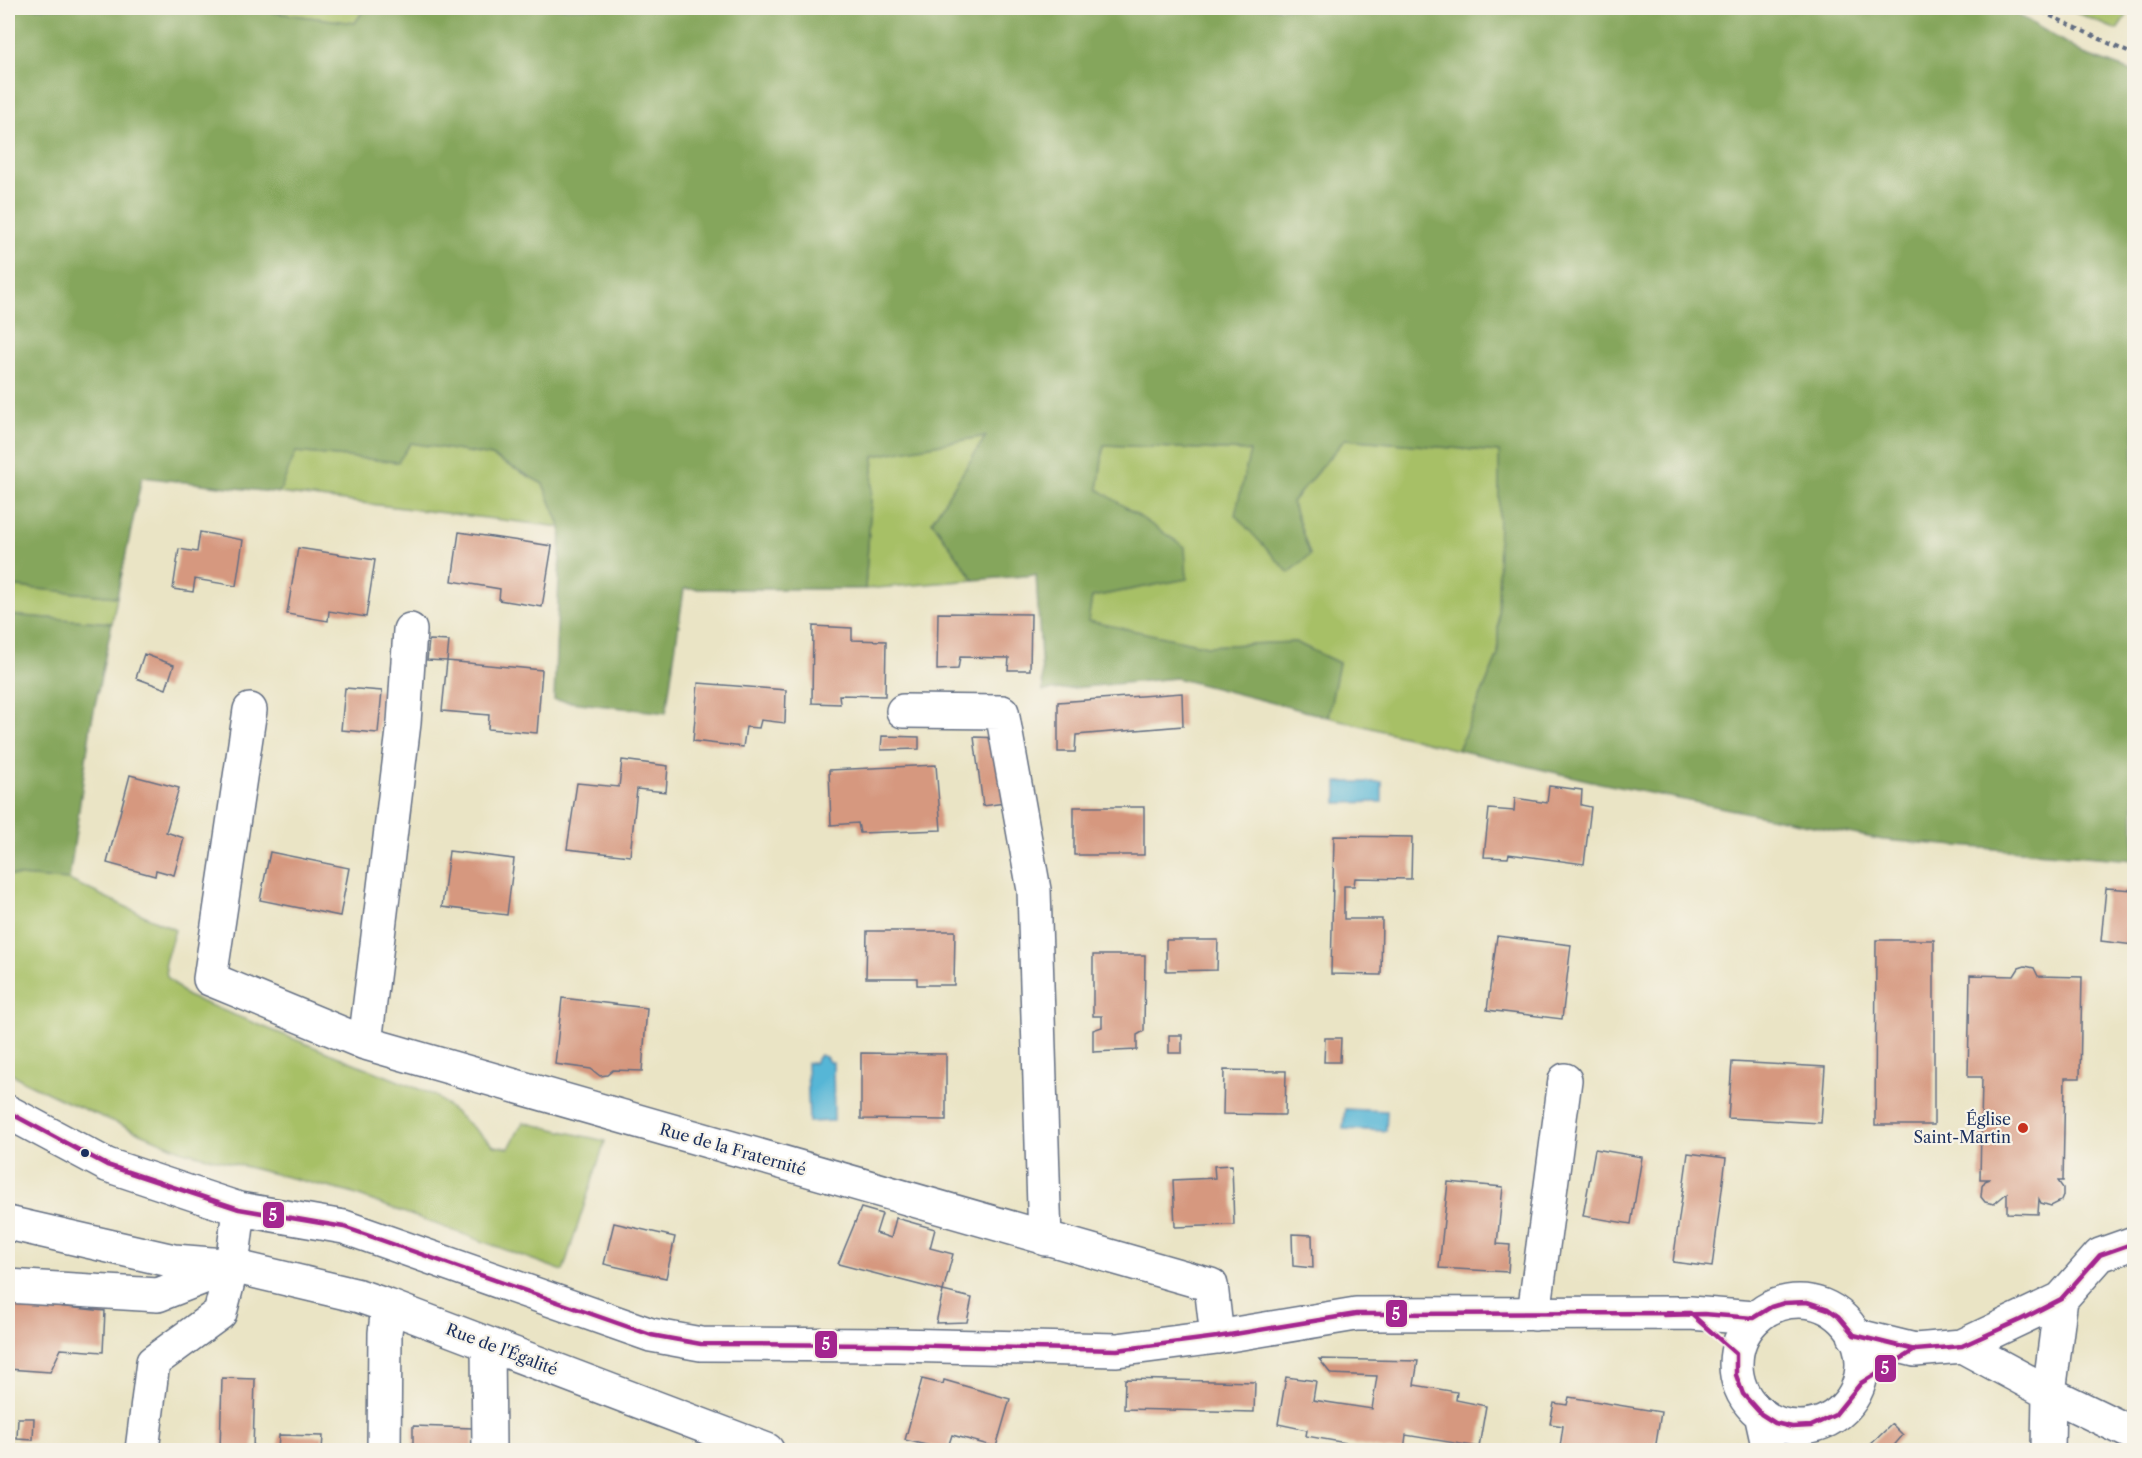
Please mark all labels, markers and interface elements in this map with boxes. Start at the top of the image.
place label: Église Saint-Martin [1914,1109,2011,1147]
street label: Rue de la Fraternité [658,1119,809,1179]
marker: Église Saint-Martin [2016,1121,2030,1135]
unlabelled marker [79,1147,91,1159]
line badge: 5 [262,1201,285,1229]
text: 5 [269,1205,278,1225]
line badge: 5 [1385,1299,1408,1328]
text: 5 [1392,1304,1401,1324]
street label: Rue de l'Égalité [443,1319,561,1379]
line badge: 5 [814,1330,838,1359]
text: 5 [822,1334,831,1354]
line badge: 5 [1874,1354,1897,1383]
text: 5 [1881,1358,1890,1378]

